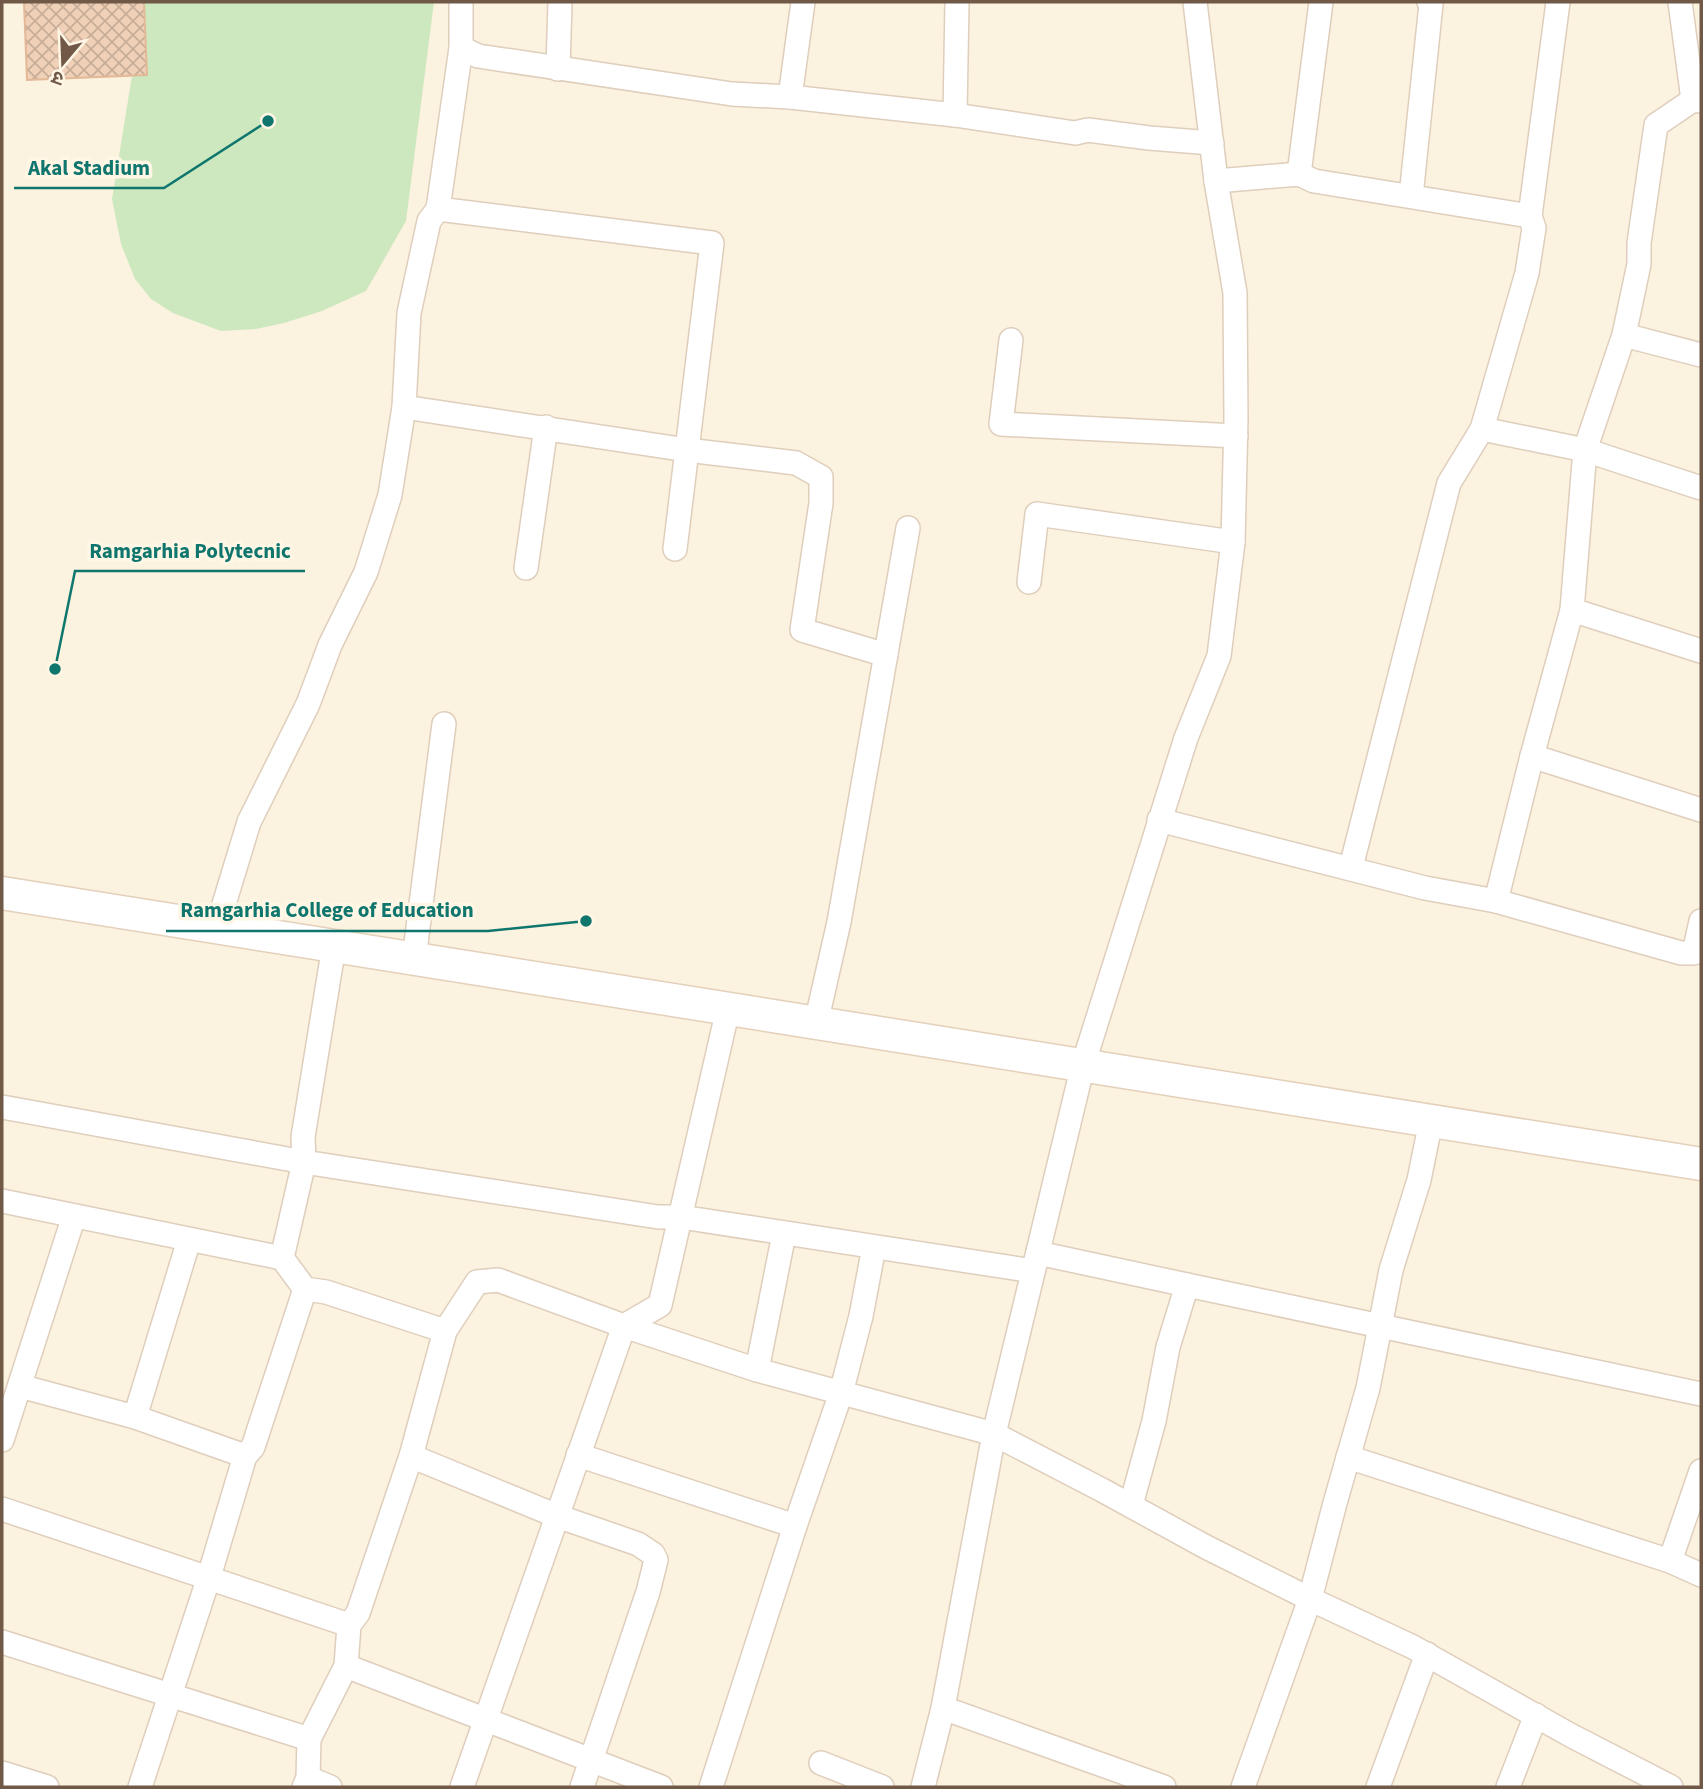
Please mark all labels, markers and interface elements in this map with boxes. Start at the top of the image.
north arrow [28,28,98,98]
text: उ [47,63,68,92]
callout: Akal Stadium [14,146,164,188]
text: Akal Stadium [27,153,150,183]
callout: Ramgarhia Polytecnic [75,529,305,571]
text: Ramgarhia Polytecnic [89,536,291,566]
callout: Ramgarhia College of Education [166,889,488,931]
text: Ramgarhia College of Education [180,895,474,925]

